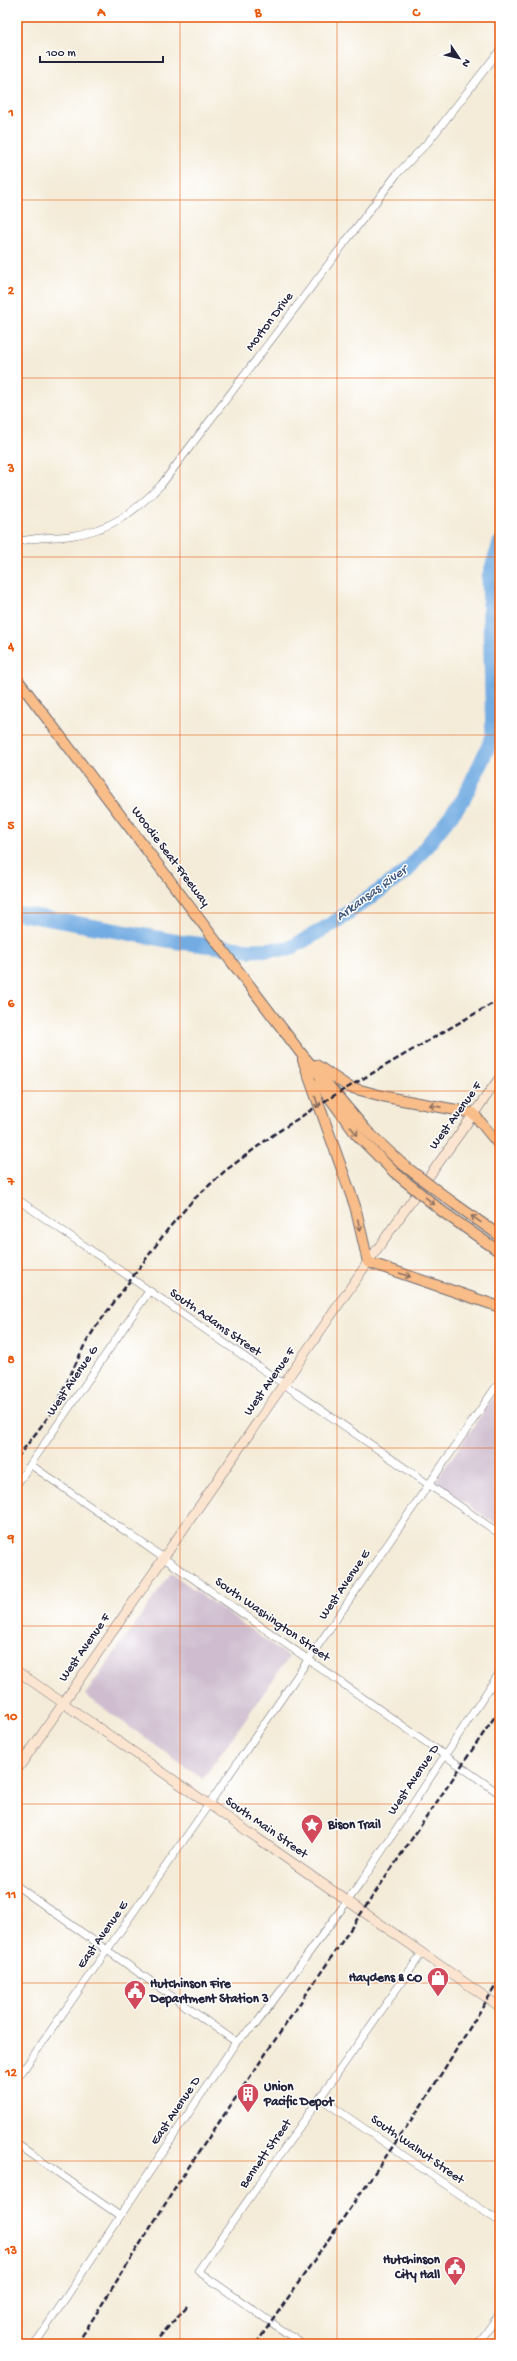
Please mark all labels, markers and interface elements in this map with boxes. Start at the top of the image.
text: A [96,6,106,21]
text: B [254,6,263,21]
text: C [411,6,421,21]
scale bar [40,38,163,64]
north arrow [439,38,479,78]
text: 100 m [45,47,76,61]
text: N [459,56,473,69]
text: 1 [7,106,14,121]
text: 2 [8,284,15,299]
street label: Morton Drive [243,289,297,354]
text: 3 [7,462,15,477]
text: 4 [7,640,15,655]
street label: Woodie Seat Freeway [127,804,213,911]
text: 5 [8,819,15,834]
water label: Arkansas River [333,861,413,926]
text: 6 [8,997,15,1012]
street label: West Avenue F [426,1078,486,1153]
one-way arrow [314,1096,322,1108]
one-way arrow [429,1101,442,1109]
one-way arrow [349,1125,358,1136]
text: 7 [7,1175,16,1190]
one-way arrow [424,1197,435,1205]
one-way arrow [471,1215,482,1223]
one-way arrow [356,1219,364,1232]
one-way arrow [398,1272,411,1279]
street label: South Adams Street [166,1286,265,1361]
street label: West Avenue G [44,1342,102,1419]
street label: West Avenue F [241,1344,300,1419]
text: 8 [7,1353,15,1368]
text: 9 [7,1532,15,1547]
street label: West Avenue E [316,1546,374,1623]
street label: South Washington Street [212,1575,334,1666]
street label: West Avenue F [56,1610,115,1685]
text: 10 [4,1710,18,1725]
street label: West Avenue D [385,1742,443,1818]
street label: South Main Street [222,1794,312,1863]
place icon: Bison Trail [299,1812,325,1845]
place label: Bison Trail [327,1818,381,1833]
text: 11 [5,1888,16,1903]
street label: East Avenue E [74,1898,132,1972]
shop icon: Haydens & CO [425,1965,451,1998]
place label: Haydens & CO [349,1971,422,1986]
place label: Hutchinson Fire Department Station 3 [149,1977,269,2008]
public building icon: Hutchinson Fire Department Station 3 [122,1978,148,2011]
text: 12 [4,2066,17,2081]
street label: East Avenue D [148,2074,205,2148]
place label: Union Pacific Depot [263,2080,335,2111]
building icon: Union Pacific Depot [235,2081,261,2114]
street label: South Walnut Street [367,2112,468,2189]
street label: Bennett Street [236,2115,296,2192]
text: 13 [4,2244,17,2259]
place label: Hutchinson City Hall [383,2253,441,2283]
public building icon: Hutchinson City Hall [442,2254,468,2287]

